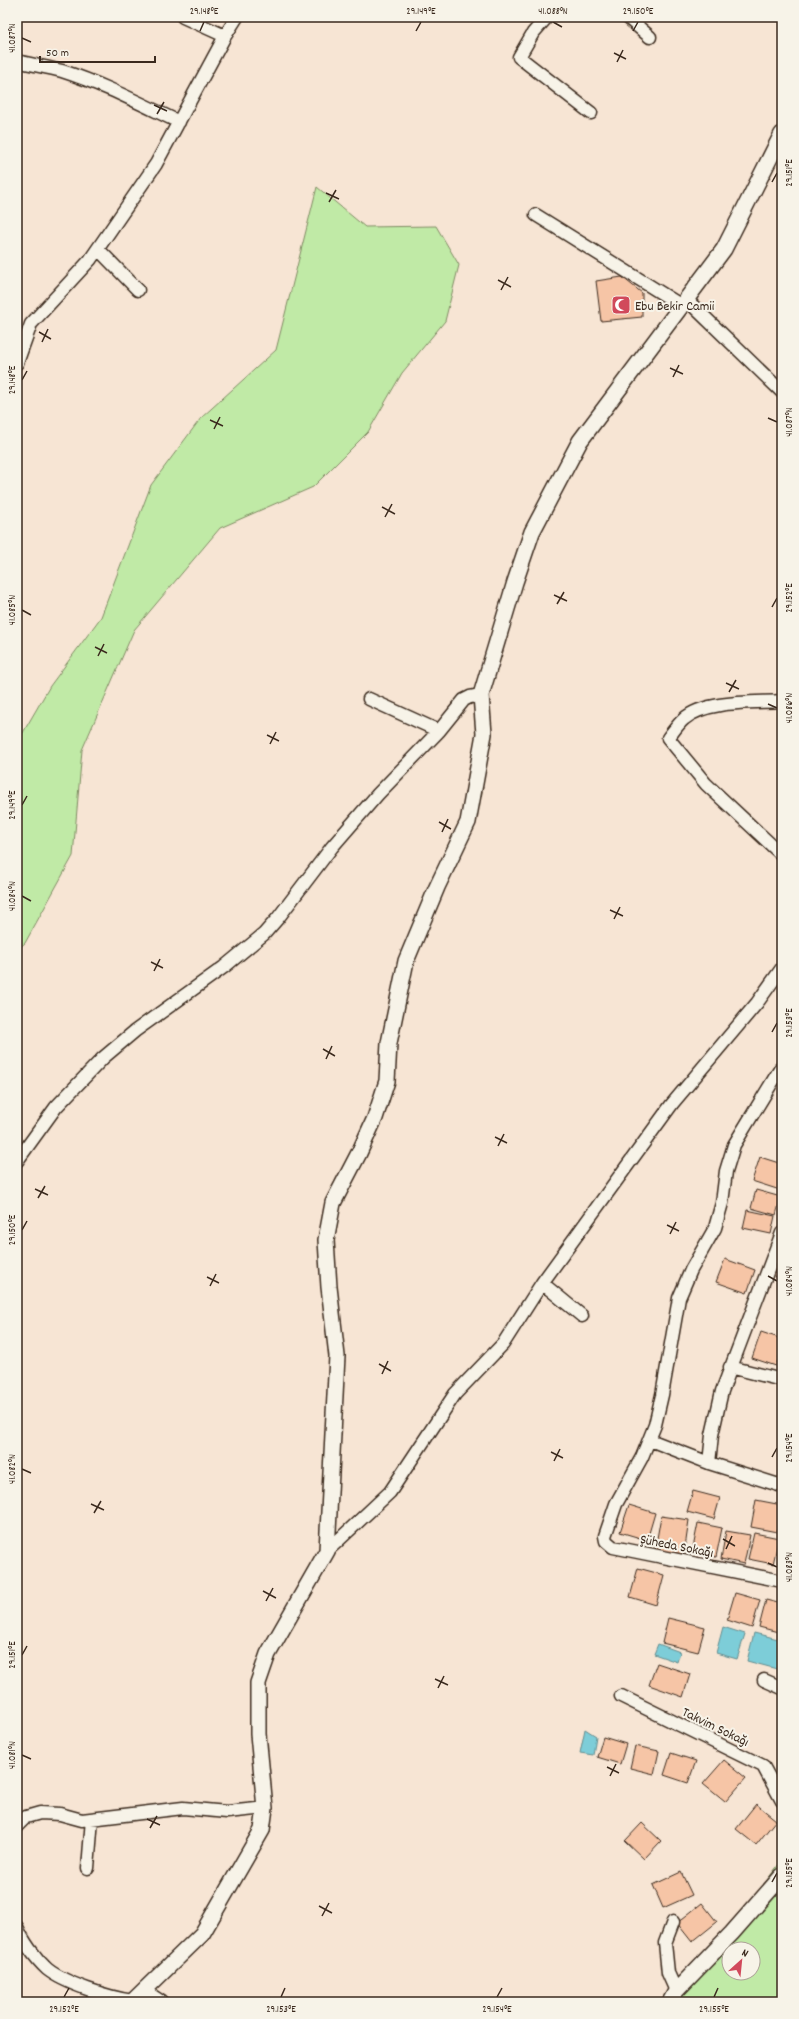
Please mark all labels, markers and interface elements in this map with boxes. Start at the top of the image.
text: 29.148°E [190,5,219,19]
text: 29.149°E [406,5,436,19]
text: 41.088°N [538,5,568,19]
text: 29.150°E [623,5,654,19]
text: 41.087°N [6,23,20,53]
scale bar [40,38,155,64]
text: 50 m [46,45,69,62]
text: 29.151°E [783,159,797,187]
mosque icon: Ebu Bekir Camii [610,294,632,316]
place label: Ebu Bekir Camii [635,297,715,317]
text: 29.148°E [6,365,20,394]
text: 41.087°N [783,407,797,437]
text: 29.152°E [783,583,797,613]
text: 41.085°N [6,595,20,625]
text: 41.086°N [783,693,797,723]
text: 29.149°E [6,790,20,820]
text: 41.084°N [6,881,20,911]
text: 29.153°E [783,1008,797,1038]
text: 29.150°E [6,1214,20,1245]
text: 41.084°N [783,1266,797,1296]
text: 29.154°E [783,1433,797,1463]
text: 41.082°N [6,1454,20,1484]
street label: Şüheda Sokağı [638,1530,715,1564]
text: 41.083°N [783,1552,797,1582]
text: 29.151°E [6,1641,20,1669]
street label: Takvim Sokağı [678,1703,752,1753]
text: 41.081°N [6,1741,20,1769]
text: 29.155°E [783,1858,797,1888]
north arrow [721,1941,761,1981]
text: N [739,1946,751,1962]
text: 29.152°E [49,2003,79,2017]
text: 29.153°E [266,2003,296,2017]
text: 29.154°E [482,2003,512,2017]
text: 29.155°E [699,2003,729,2017]

